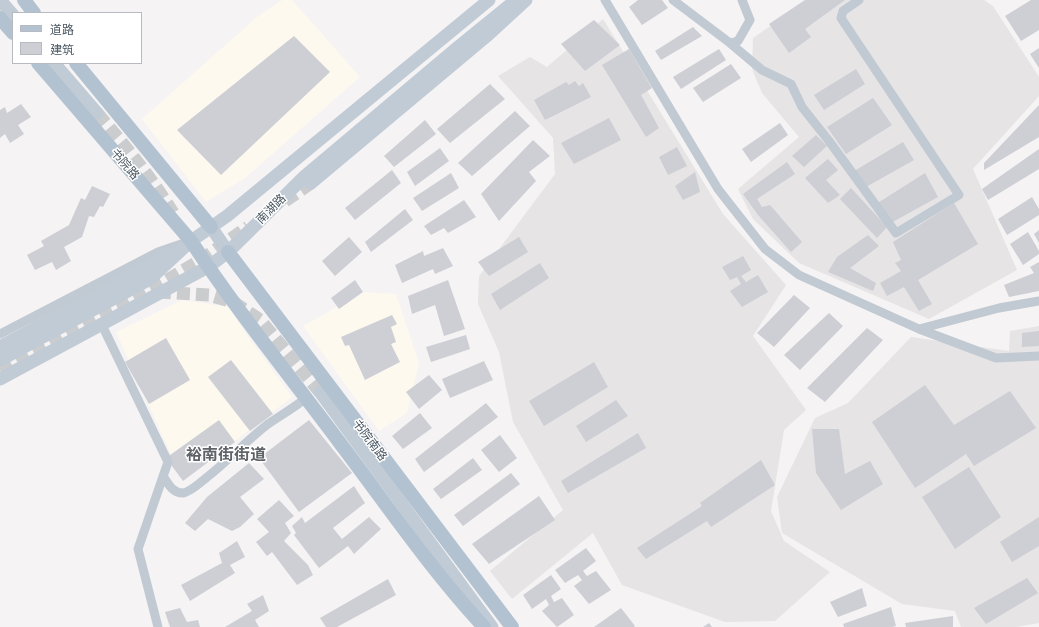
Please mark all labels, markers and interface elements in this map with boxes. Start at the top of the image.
legend [12,12,142,64]
text: 道路 [50,22,74,36]
text: 建筑 [50,42,74,56]
street label: 书院路 [108,146,142,182]
street label: 南湖路 [253,191,289,227]
street label: 书院南路 [350,416,390,464]
district label: 裕南街街道 [186,445,266,465]

